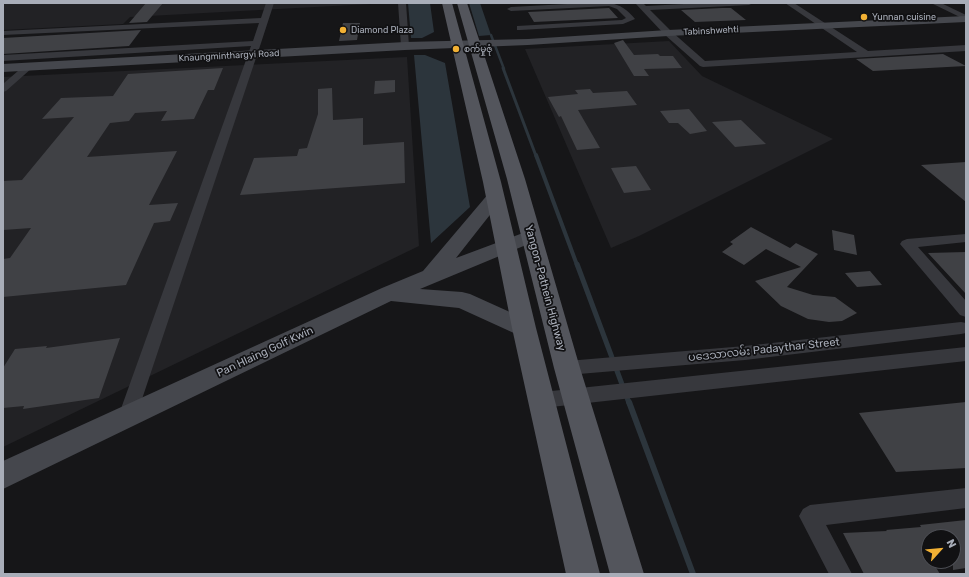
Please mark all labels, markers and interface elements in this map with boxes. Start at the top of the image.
marker: Yunnan cuisine [859,12,869,22]
place label: Yunnan cuisine [872,12,936,22]
street label: Tabinshwehti [683,24,739,38]
marker: Diamond Plaza [338,25,348,35]
place label: Diamond Plaza [351,25,413,35]
marker: စက်မှုဇုံ [451,44,461,54]
place label: စက်မှုဇုံ [464,44,492,54]
street label: Knaungminthargyi Road [178,48,280,64]
street label: Yangon-Pathein Highway [522,223,568,353]
street label: Pan Hlaing Golf Kwin [215,324,315,380]
street label: ပဒေသာလမ်း Padaythar Street [688,335,840,365]
north arrow [921,529,961,569]
text: N [944,537,959,550]

